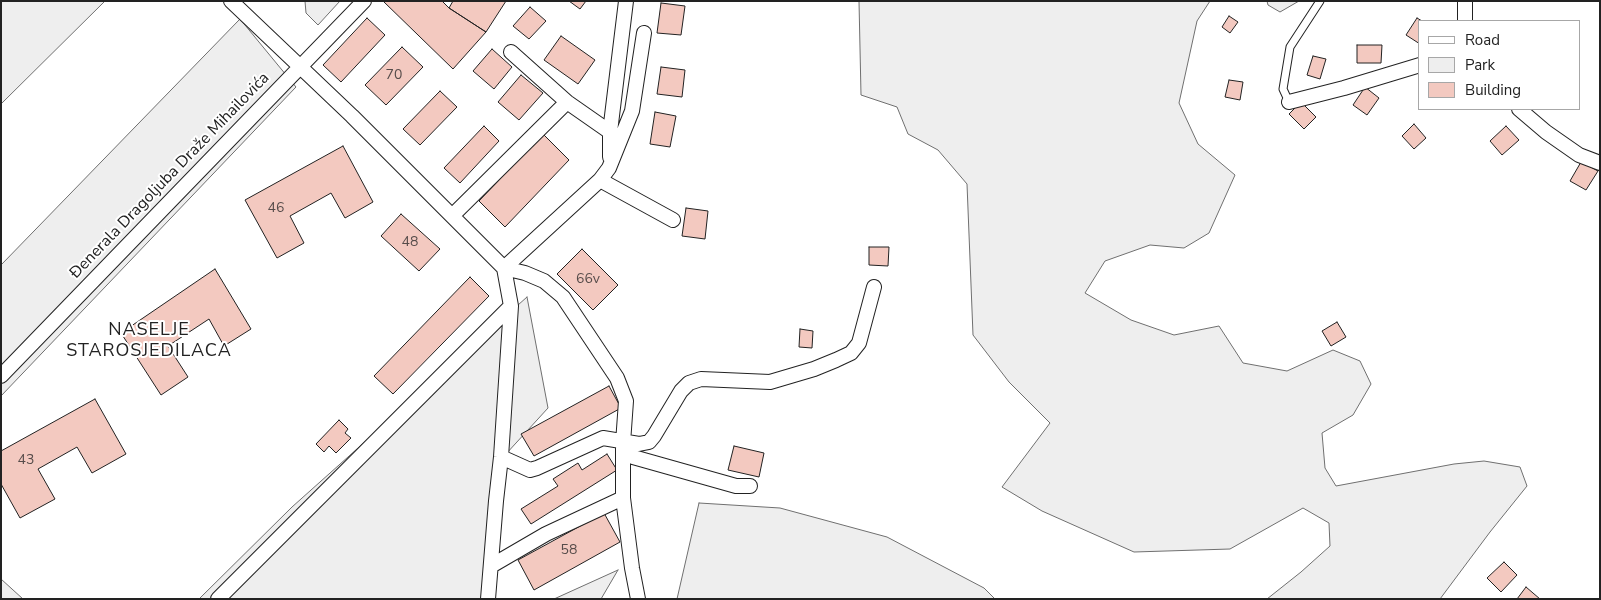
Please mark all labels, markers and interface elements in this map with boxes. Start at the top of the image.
legend [1418,20,1581,110]
text: Road [1465,30,1500,50]
text: Park [1465,55,1495,75]
house number: 70 [386,68,402,84]
street label: Đenerala Dragoljuba Draže Mihailovića [66,69,274,283]
text: Building [1465,80,1521,100]
house number: 46 [268,201,284,217]
house number: 48 [402,235,418,251]
house number: 66v [576,272,600,288]
district label: NASELJE STAROSJEDILACA [64,320,234,362]
house number: 43 [18,453,34,469]
house number: 58 [561,543,577,559]

